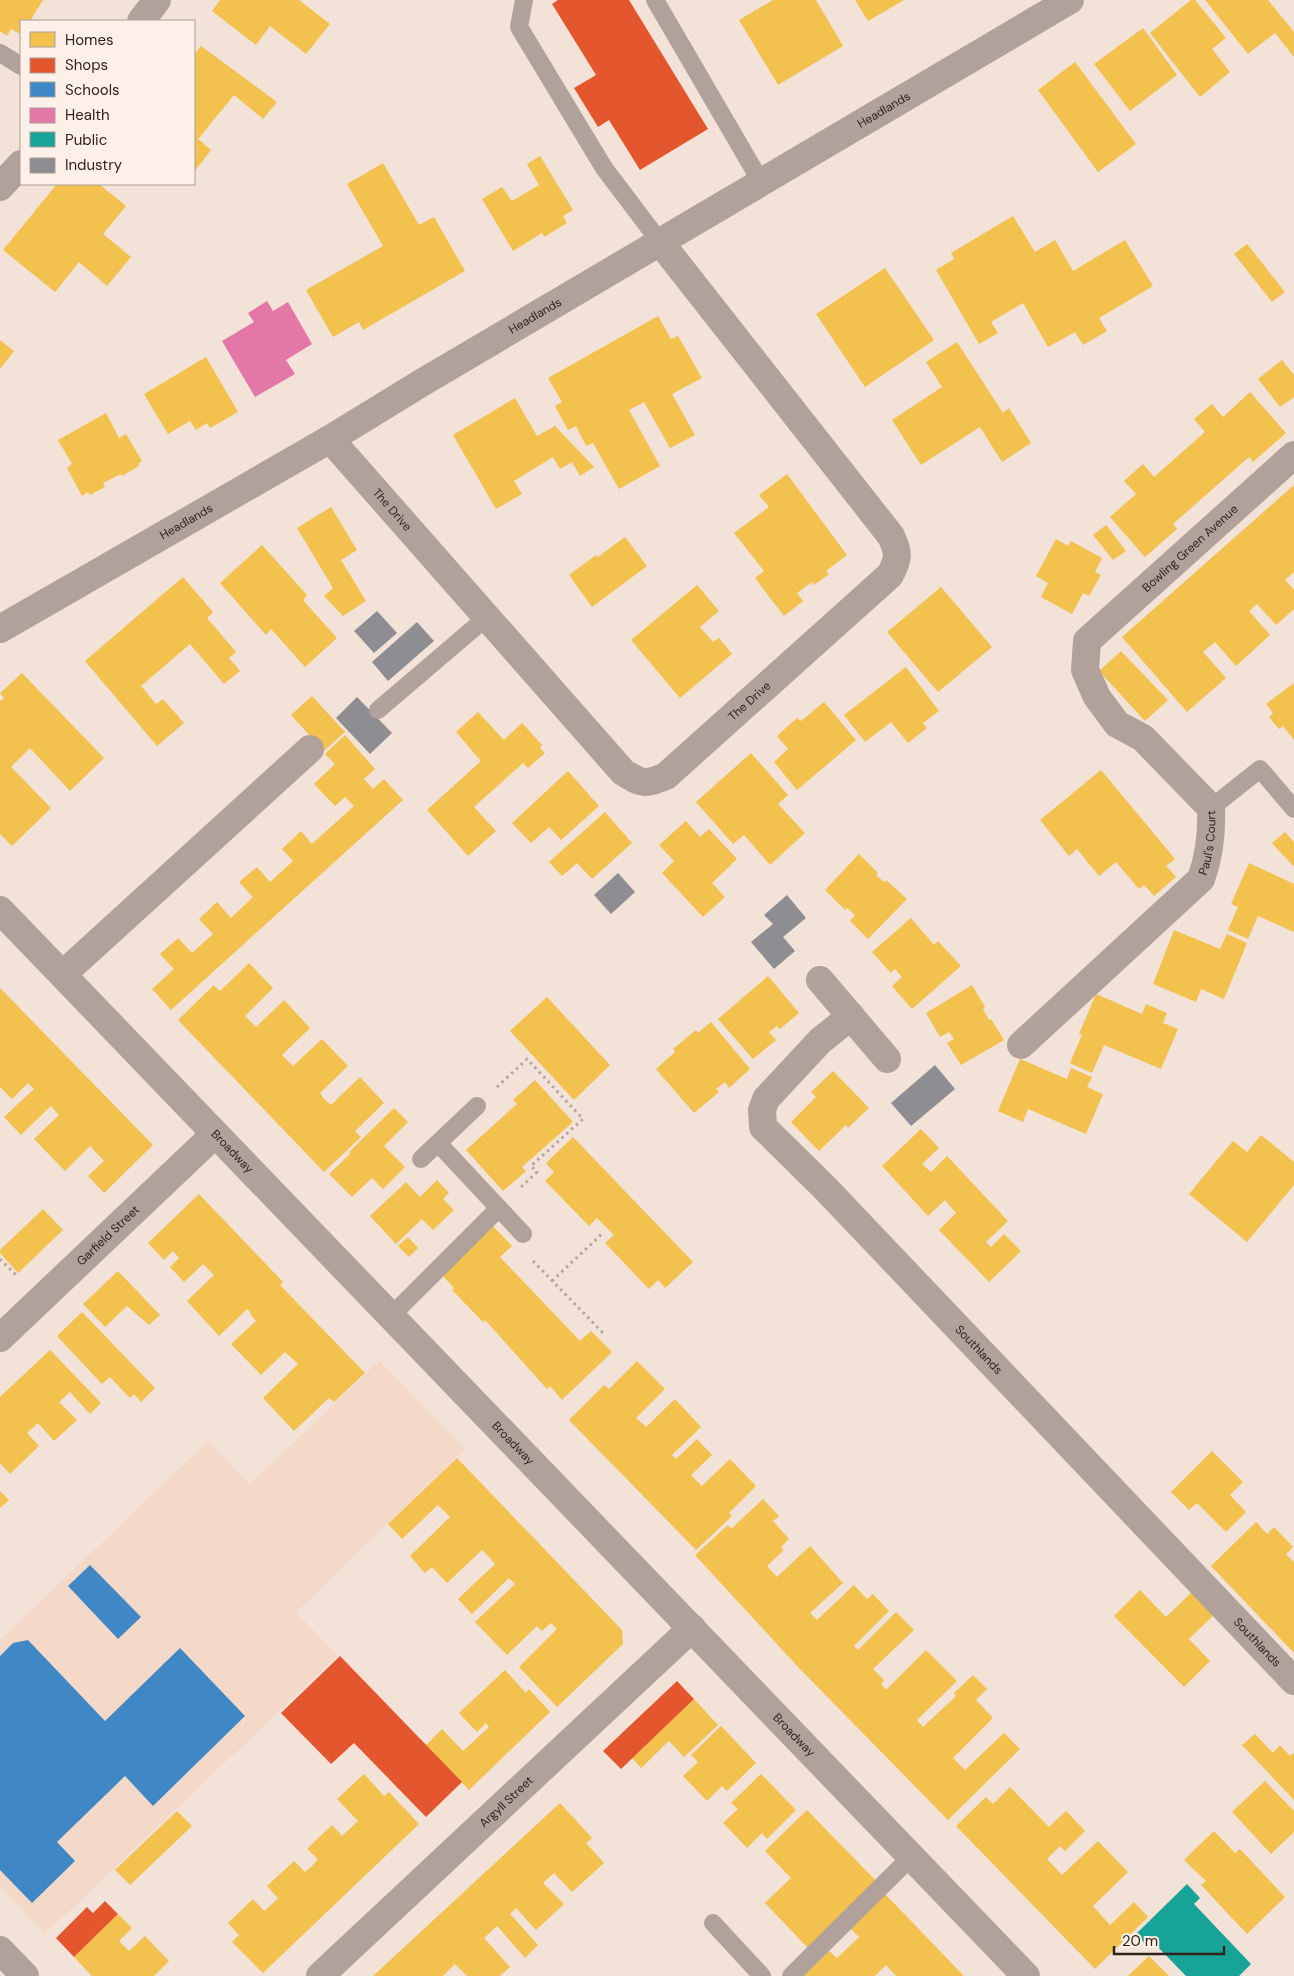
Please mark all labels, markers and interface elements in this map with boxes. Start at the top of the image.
legend [20,20,195,185]
text: Homes [65,30,114,50]
text: Shops [65,55,108,75]
text: Schools [65,80,120,100]
street label: Headlands [854,88,913,132]
text: Health [65,105,110,125]
text: Public [65,130,107,150]
text: Industry [65,155,123,175]
street label: Headlands [506,294,564,338]
street label: The Drive [369,485,415,535]
street label: Headlands [157,500,216,543]
street label: Bowling Green Avenue [1139,501,1242,596]
street label: The Drive [725,678,774,725]
street label: Paul's Court [1195,810,1219,877]
street label: Broadway [208,1126,257,1177]
street label: Garfield Street [73,1202,143,1269]
street label: Southlands [952,1322,1006,1378]
street label: Broadway [488,1418,538,1469]
street label: Southlands [1230,1614,1285,1671]
street label: Broadway [769,1710,819,1760]
street label: Argyll Street [476,1772,537,1831]
scale bar [1114,1924,1224,1956]
text: 20 m [1122,1931,1158,1951]

